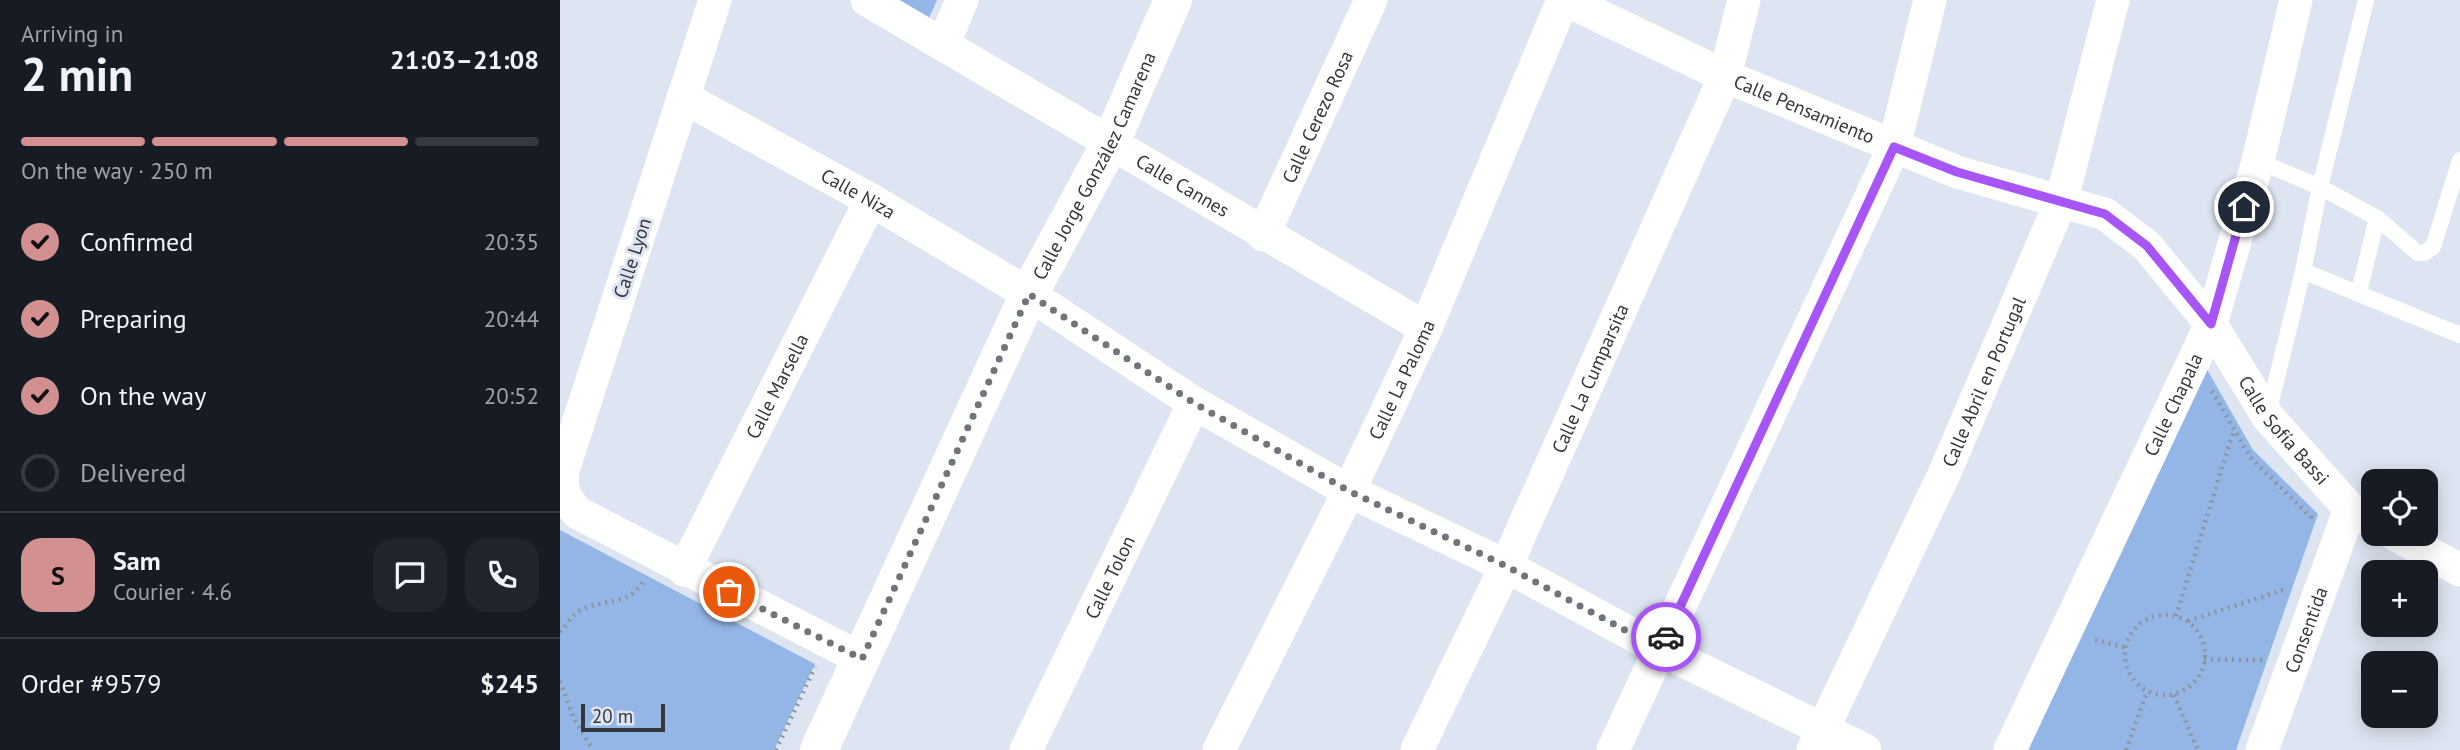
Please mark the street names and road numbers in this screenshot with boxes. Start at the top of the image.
street label: Calle Cerezo Rosa [1277,47,1358,187]
street label: Calle Jorge González Camarena [1027,48,1161,284]
street label: Calle Pensamiento [1730,69,1878,149]
street label: Calle Cannes [1132,148,1234,222]
street label: Calle Niza [817,163,900,224]
street label: Calle Lyon [608,215,656,301]
street label: Calle Abril en Portugal [1937,292,2031,471]
street label: Calle La Cumparsita [1546,300,1634,457]
street label: Calle La Paloma [1363,316,1440,443]
street label: Calle Marsella [740,329,814,443]
street label: Calle Chapala [2138,349,2208,460]
street label: Calle Sofía Bassi [2233,371,2335,490]
street label: Calle Tolon [1079,532,1140,623]
street label: Consentida [2279,583,2333,676]

